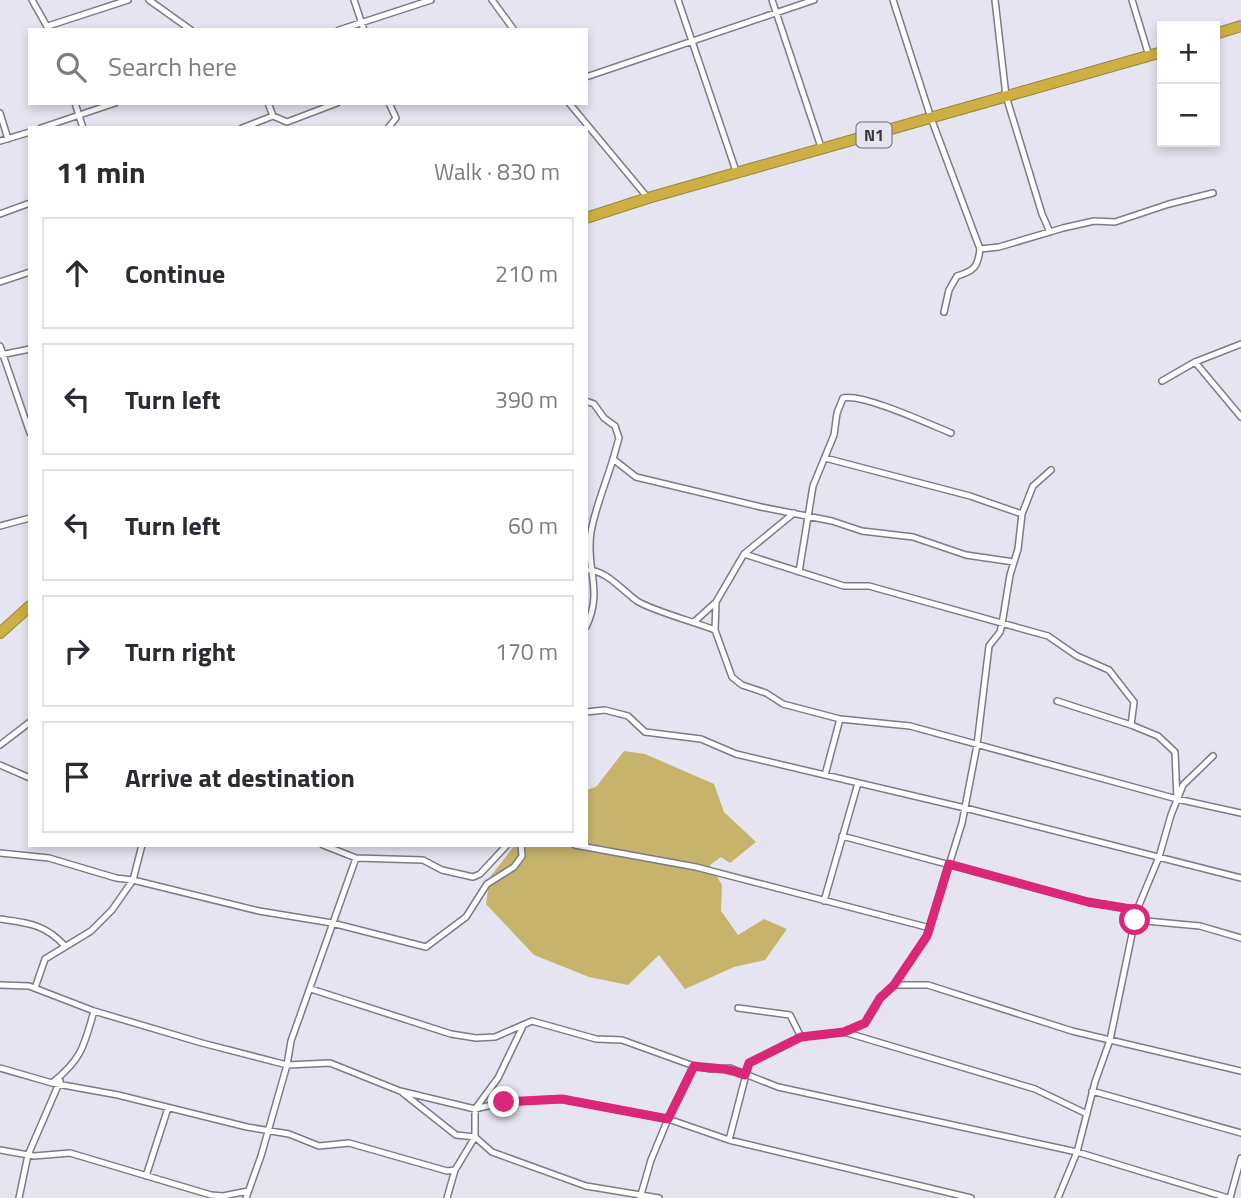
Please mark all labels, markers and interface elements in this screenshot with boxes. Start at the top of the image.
map controls [1157,21,1220,147]
button: + [1157,21,1220,84]
search box [28,28,588,105]
text: Search here [108,47,237,86]
icon: search [52,48,90,86]
button: − [1157,84,1220,147]
road number: N1 [856,122,892,148]
text: 11 min [56,149,146,195]
text: Walk · 830 m [434,154,560,189]
icon: ahead [58,254,96,292]
text: Continue [125,254,225,293]
text: 210 m [495,256,558,291]
icon: left [58,380,96,418]
text: Turn left [125,380,220,419]
text: 390 m [495,382,558,417]
icon: left [58,506,96,544]
text: Turn left [125,506,220,545]
text: 60 m [508,508,558,543]
icon: right [58,632,96,670]
text: Turn right [125,632,236,671]
text: 170 m [495,634,558,669]
icon: arrive [58,758,96,796]
text: Arrive at destination [125,758,355,797]
route start [1119,904,1150,935]
route end [488,1086,519,1117]

